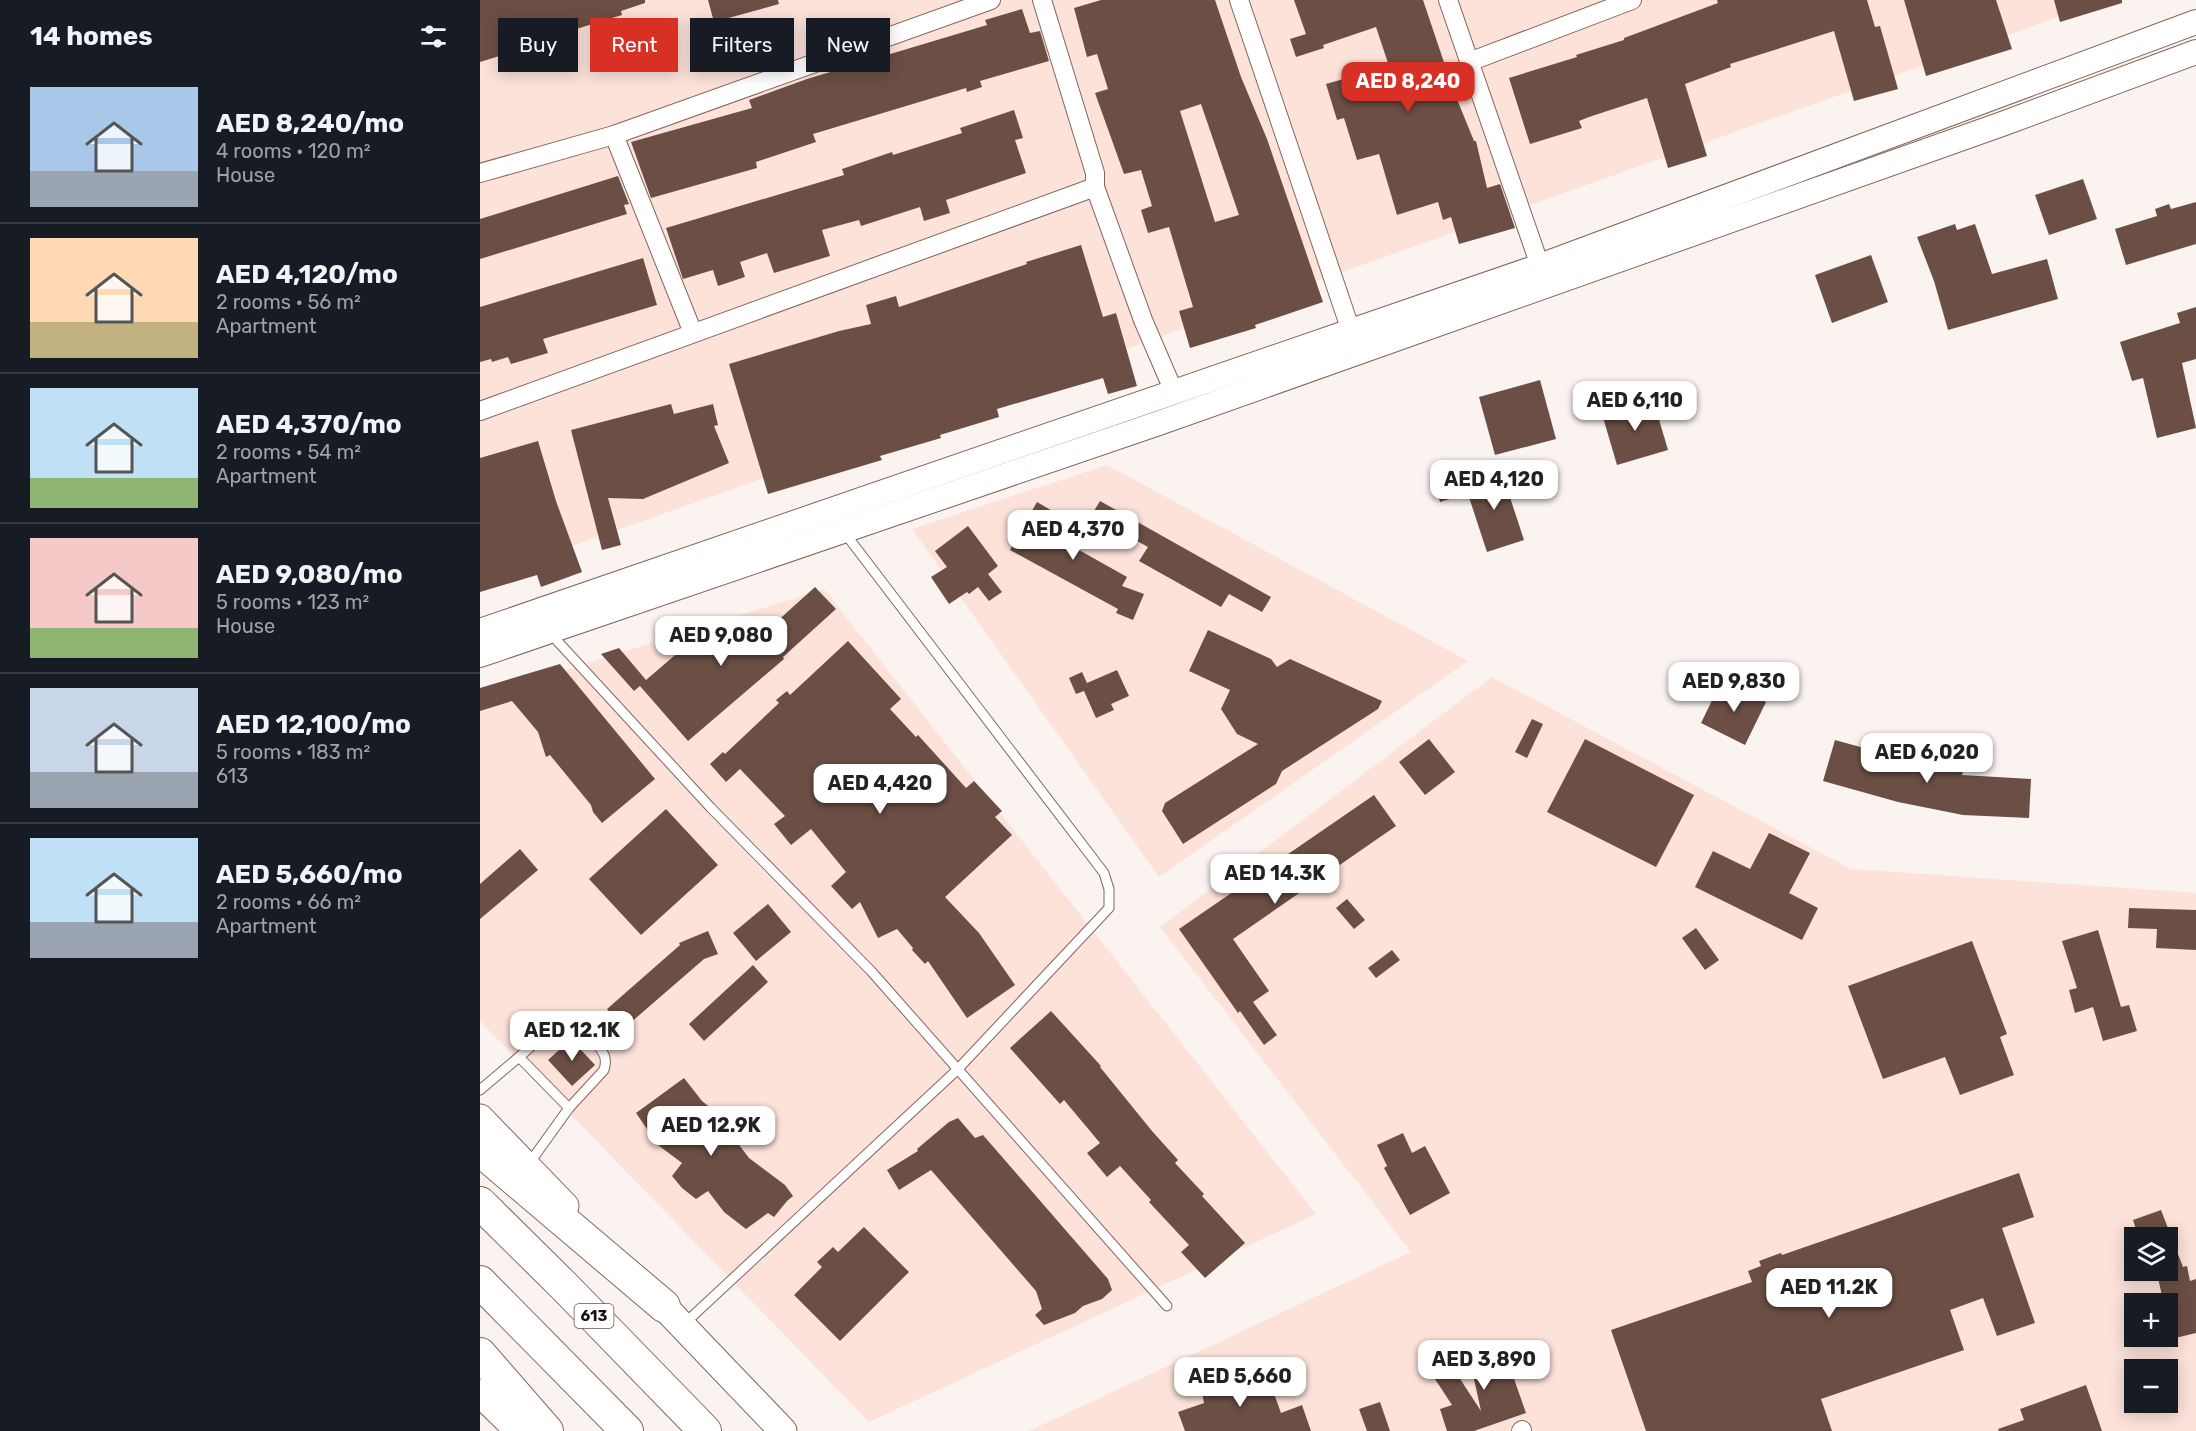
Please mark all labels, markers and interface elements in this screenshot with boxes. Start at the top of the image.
chip: Buy [498,18,578,72]
chip: Rent [590,18,678,72]
chip: Filters [690,18,794,72]
chip: New [806,18,890,72]
icon: filters [417,20,450,53]
text: 14 homes [30,21,153,52]
pin: AED 8,240 [1339,62,1477,113]
text: AED 8,240 [1356,69,1460,93]
text: AED 8,240/mo [216,108,404,139]
icon: home [78,111,150,183]
text: 4 rooms · 120 m² [216,139,371,163]
text: House [216,163,275,187]
text: AED 4,120/mo [216,259,398,290]
icon: home [78,262,150,334]
text: 2 rooms · 56 m² [216,290,361,314]
text: Apartment [216,314,317,338]
pin: AED 6,110 [1566,381,1704,432]
text: AED 6,110 [1587,388,1683,412]
text: AED 4,370/mo [216,409,402,440]
icon: home [78,412,150,484]
text: 2 rooms · 54 m² [216,440,361,464]
pin: AED 4,120 [1425,460,1563,511]
text: Apartment [216,464,317,488]
text: AED 4,120 [1444,467,1544,491]
pin: AED 4,370 [1004,510,1142,561]
text: AED 4,370 [1022,517,1125,541]
text: AED 9,080/mo [216,559,403,590]
icon: home [78,562,150,634]
text: 5 rooms · 123 m² [216,590,369,614]
text: House [216,614,275,638]
pin: AED 9,080 [652,616,790,667]
text: AED 9,080 [669,623,773,647]
pin: AED 9,830 [1665,662,1803,713]
text: AED 9,830 [1682,669,1786,693]
text: AED 12,100/mo [216,709,411,740]
icon: home [78,712,150,784]
pin: AED 6,020 [1858,733,1996,784]
text: 5 rooms · 183 m² [216,740,370,764]
text: AED 6,020 [1875,740,1979,764]
text: 613 [216,764,248,788]
pin: AED 4,420 [811,764,949,815]
text: AED 4,420 [828,771,932,795]
pin: AED 14.3K [1206,854,1344,905]
text: AED 5,660/mo [216,859,403,890]
text: AED 14.3K [1224,861,1326,885]
icon: home [78,862,150,934]
text: 2 rooms · 66 m² [216,890,361,914]
text: Apartment [216,914,317,938]
pin: AED 12.1K [503,1011,641,1062]
text: AED 12.1K [524,1018,620,1042]
pin: AED 12.9K [642,1106,780,1157]
text: AED 12.9K [661,1113,761,1137]
map controls [2124,1227,2178,1413]
button: layers [2124,1227,2178,1281]
pin: AED 11.2K [1760,1268,1898,1319]
text: AED 11.2K [1780,1275,1878,1299]
button: + [2124,1293,2178,1347]
road number: 613 [574,1304,614,1328]
pin: AED 3,890 [1415,1340,1553,1391]
text: AED 3,890 [1432,1347,1536,1371]
pin: AED 5,660 [1171,1357,1309,1408]
button: − [2124,1359,2178,1413]
text: AED 5,660 [1188,1364,1292,1388]

